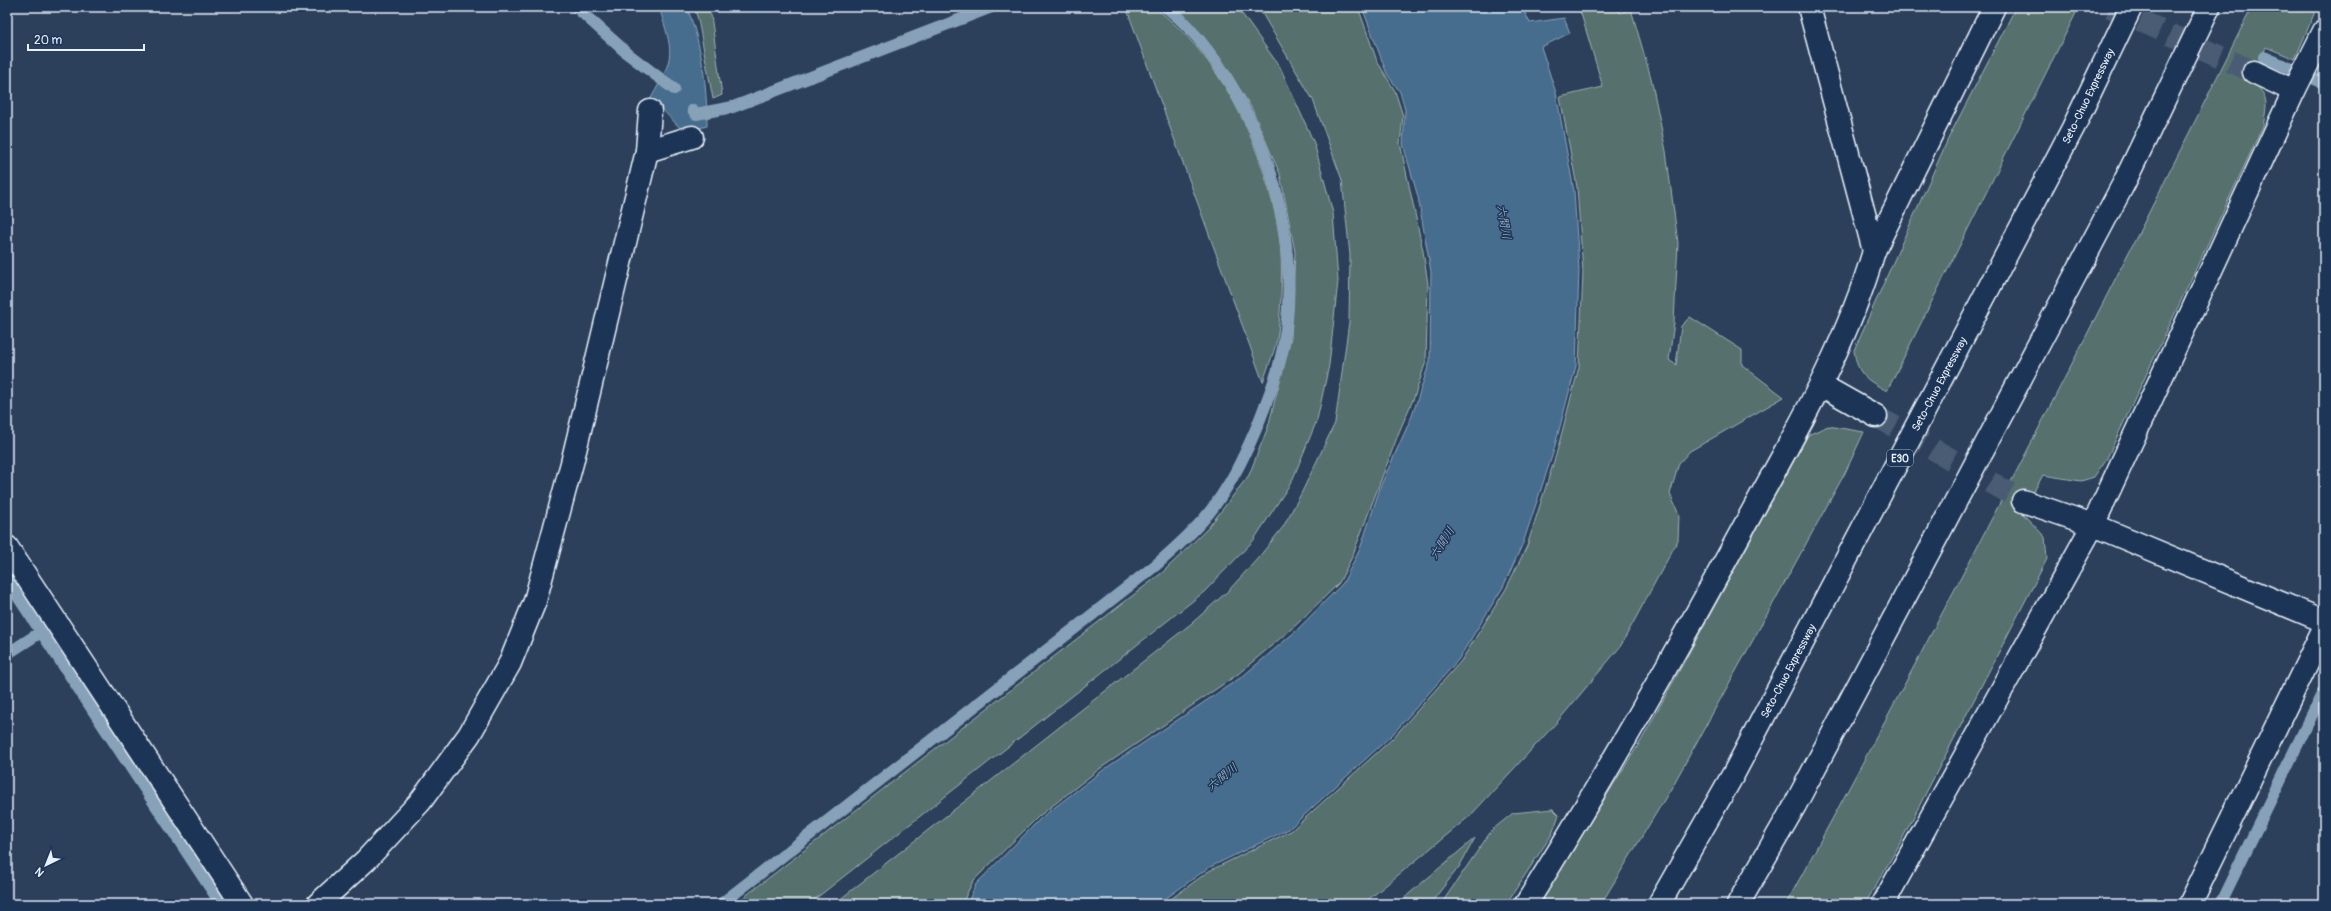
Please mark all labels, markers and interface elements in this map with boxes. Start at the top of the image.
scale bar [28,26,144,52]
text: 20 m [34,33,63,48]
street label: Seto-Chuo Expressway [2060,46,2117,146]
water label: 六間川 [1493,203,1514,241]
street label: Seto-Chuo Expressway [1909,335,1970,434]
road number: E30 [1887,450,1913,466]
water label: 六間川 [1426,524,1459,562]
street label: Seto-Chuo Expressway [1758,622,1819,721]
water label: 六間川 [1204,760,1241,795]
north arrow [26,845,66,885]
text: N [32,864,47,879]

